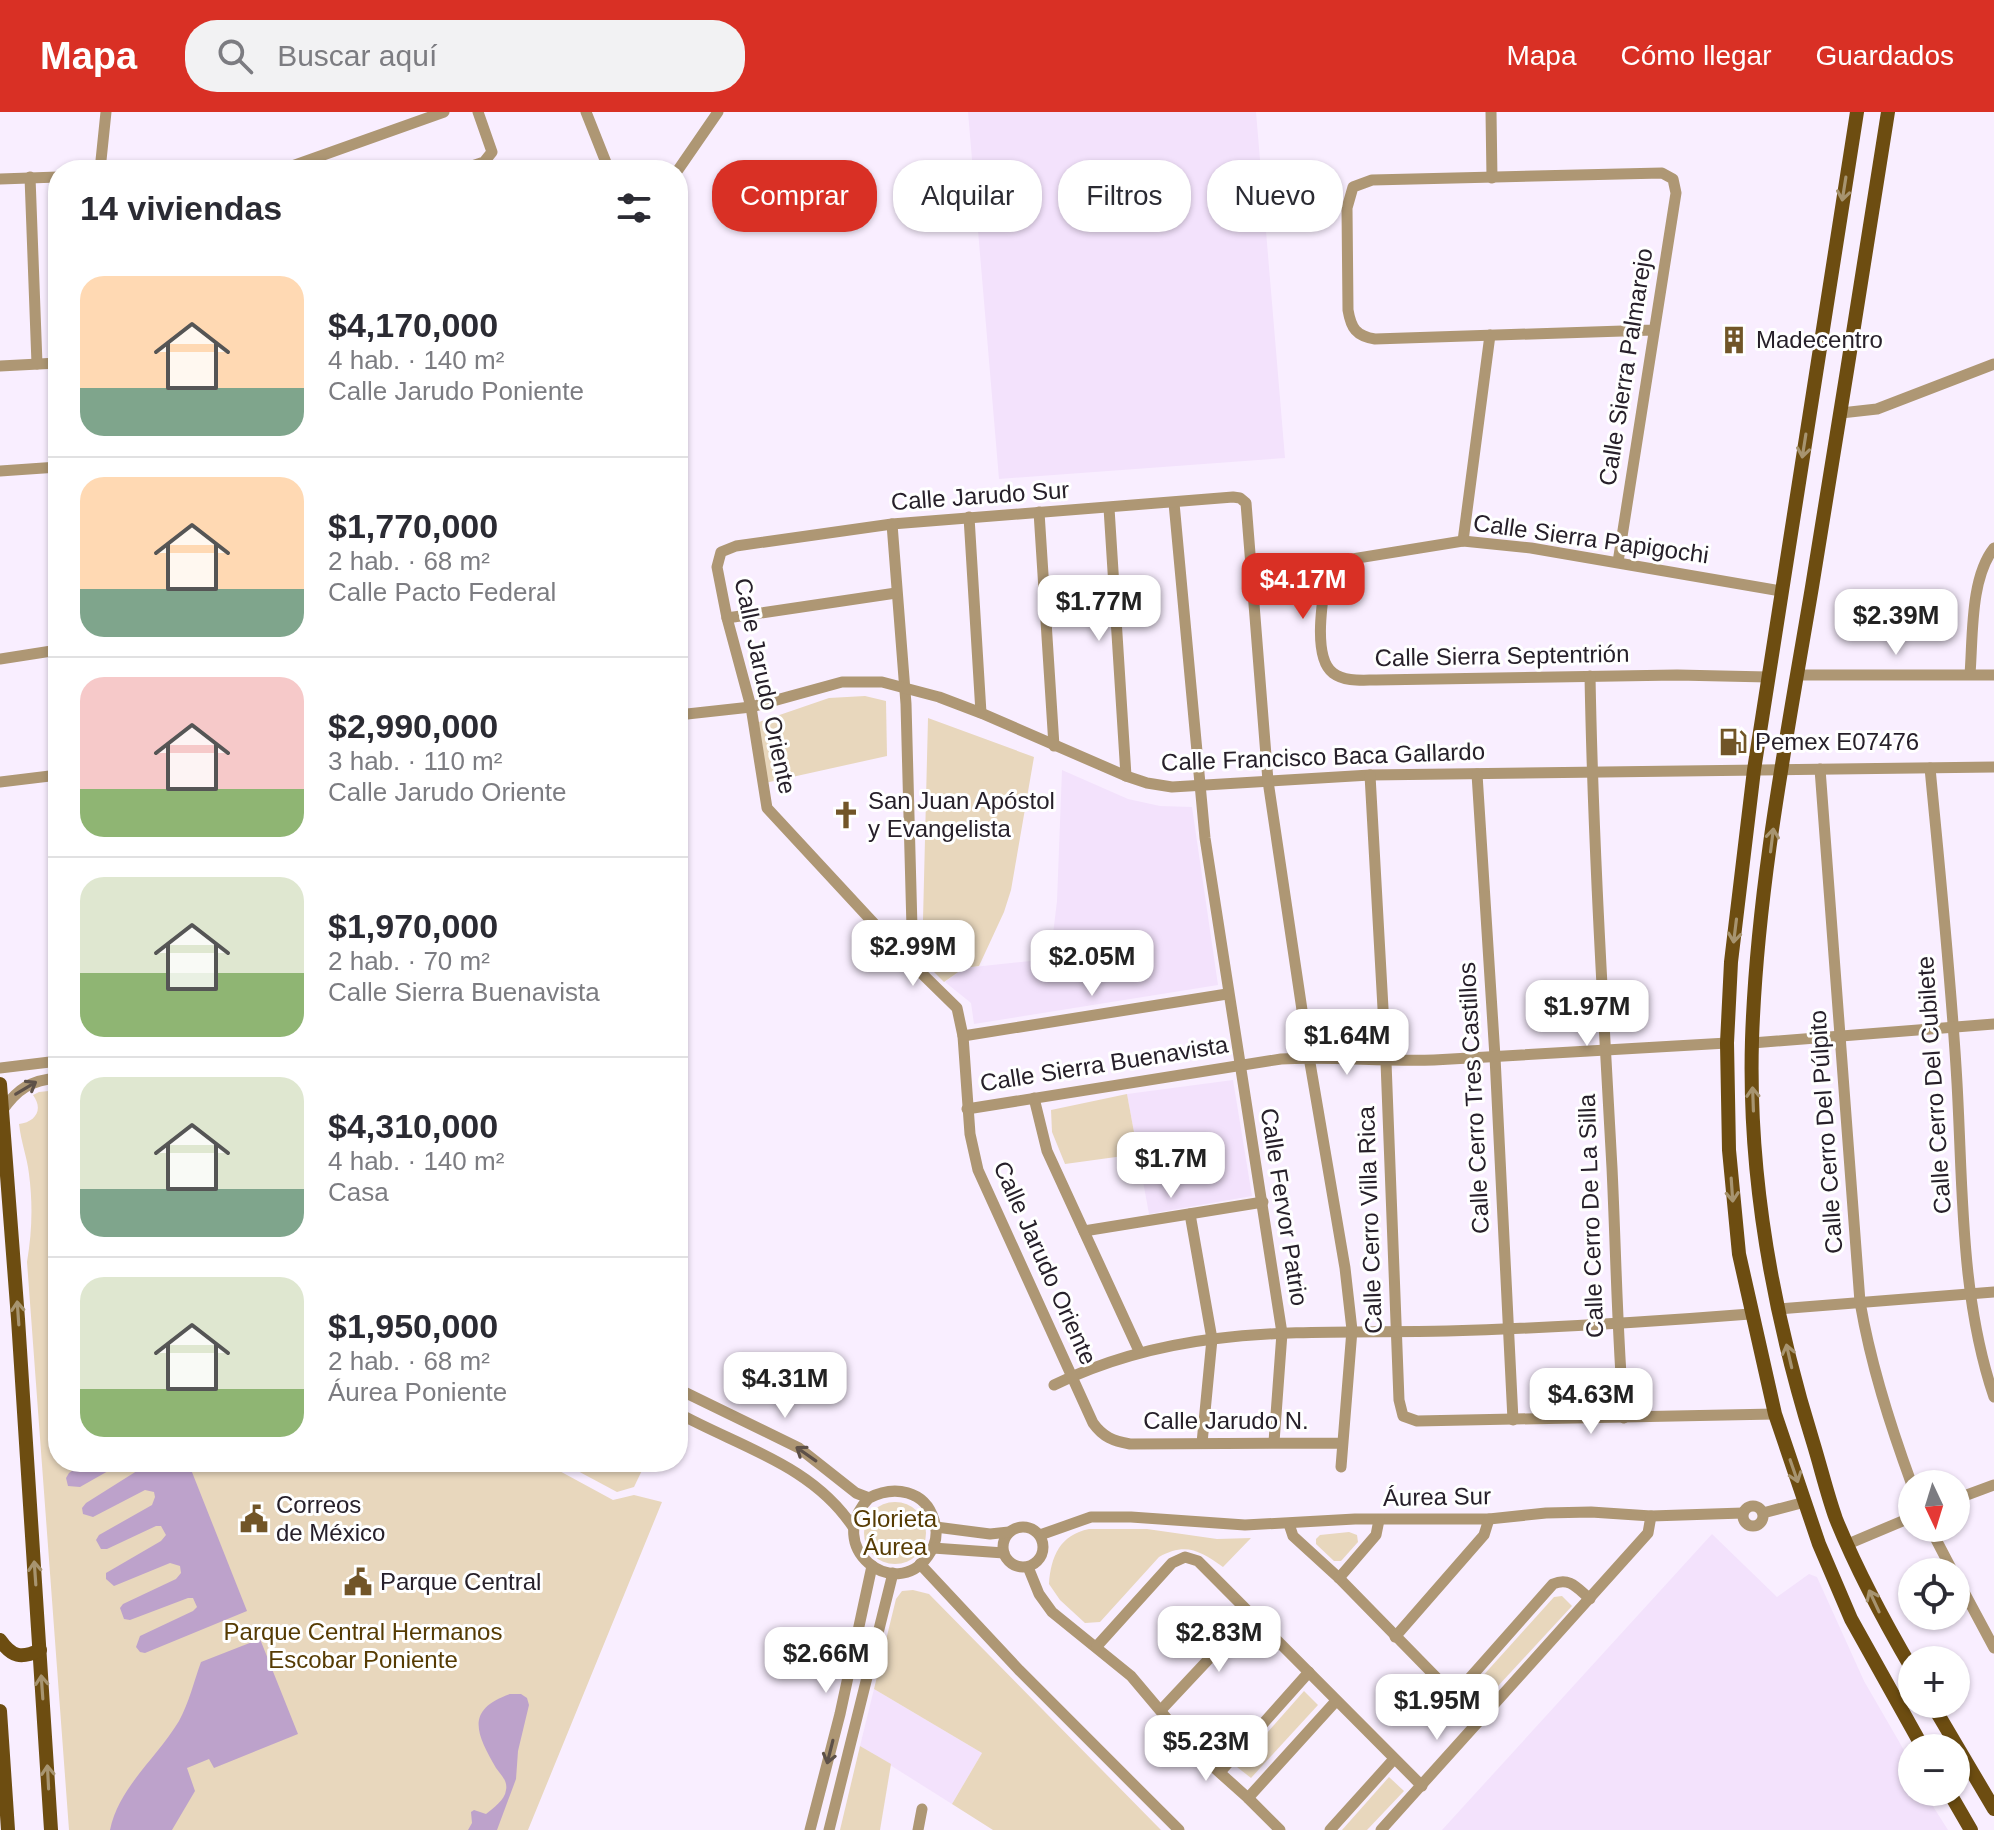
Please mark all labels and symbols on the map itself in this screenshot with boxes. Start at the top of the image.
one-way arrow [1836,176,1851,201]
street label: Calle Sierra Palmarejo [1593,246,1658,488]
building icon: Madecentro [1719,325,1749,355]
place label: Madecentro [1756,326,1883,353]
one-way arrow [1796,433,1811,458]
street label: Calle Jarudo Sur [890,476,1070,515]
street label: Calle Sierra Papigochi [1472,509,1711,568]
pin: $4.17M [1238,553,1368,621]
street label: Calle Jarudo Oriente [729,575,802,796]
pin: $1.77M [1034,575,1164,643]
pin: $2.39M [1831,589,1961,657]
street label: Calle Sierra Septentrión [1374,640,1630,671]
fuel station icon: Pemex E07476 [1718,727,1748,757]
place label: Pemex E07476 [1755,728,1919,755]
street label: Calle Francisco Baca Gallardo [1161,737,1485,776]
place label: San Juan Apóstol y Evangelista [868,787,1055,842]
church icon: San Juan Apóstol y Evangelista [831,800,861,830]
one-way arrow [1765,828,1780,853]
one-way arrow [1728,917,1743,944]
pin: $2.99M [848,920,978,988]
pin: $2.05M [1027,930,1157,998]
street label: Calle Cerro Del Cubilete [1911,955,1956,1215]
street label: Calle Cerro Tres Castillos [1453,961,1494,1235]
pin: $1.97M [1522,980,1652,1048]
pin: $1.64M [1282,1009,1412,1077]
street label: Calle Cerro Del Púlpito [1804,1009,1847,1255]
street label: Calle Sierra Buenavista [978,1030,1231,1096]
one-way arrow [14,1079,37,1095]
one-way arrow [1746,1086,1761,1113]
street label: Calle Cerro De La Silla [1573,1093,1608,1338]
street label: Calle Cerro Villa Rica [1352,1105,1387,1334]
street label: Calle Fervor Patrio [1256,1106,1313,1308]
pin: $1.7M [1115,1132,1227,1200]
street label: Calle Jarudo Oriente [988,1157,1103,1369]
one-way arrow [1725,1176,1740,1203]
one-way arrow [10,1300,25,1327]
one-way arrow [1781,1344,1796,1370]
pin: $4.31M [720,1352,850,1420]
pin: $4.63M [1526,1368,1656,1436]
street label: Calle Jarudo N. [1143,1407,1309,1434]
one-way arrow [796,1446,817,1463]
one-way arrow [1787,1458,1802,1483]
north arrow [1898,1470,1970,1542]
street label: Áurea Sur [1383,1482,1491,1511]
place label: Correos de México [276,1491,385,1546]
public building icon: Correos de México [239,1504,269,1534]
park label: Glorieta Áurea [853,1505,938,1560]
one-way arrow [27,1560,42,1587]
public building icon: Parque Central [343,1567,373,1597]
place label: Parque Central [380,1568,541,1595]
one-way arrow [1866,1589,1881,1613]
pin: $2.83M [1154,1606,1284,1674]
park label: Parque Central Hermanos Escobar Poniente [224,1618,502,1673]
pin: $2.66M [761,1627,891,1695]
one-way arrow [35,1674,50,1701]
pin: $1.95M [1372,1674,1502,1742]
pin: $5.23M [1141,1715,1271,1783]
one-way arrow [822,1738,837,1764]
one-way arrow [40,1764,55,1791]

